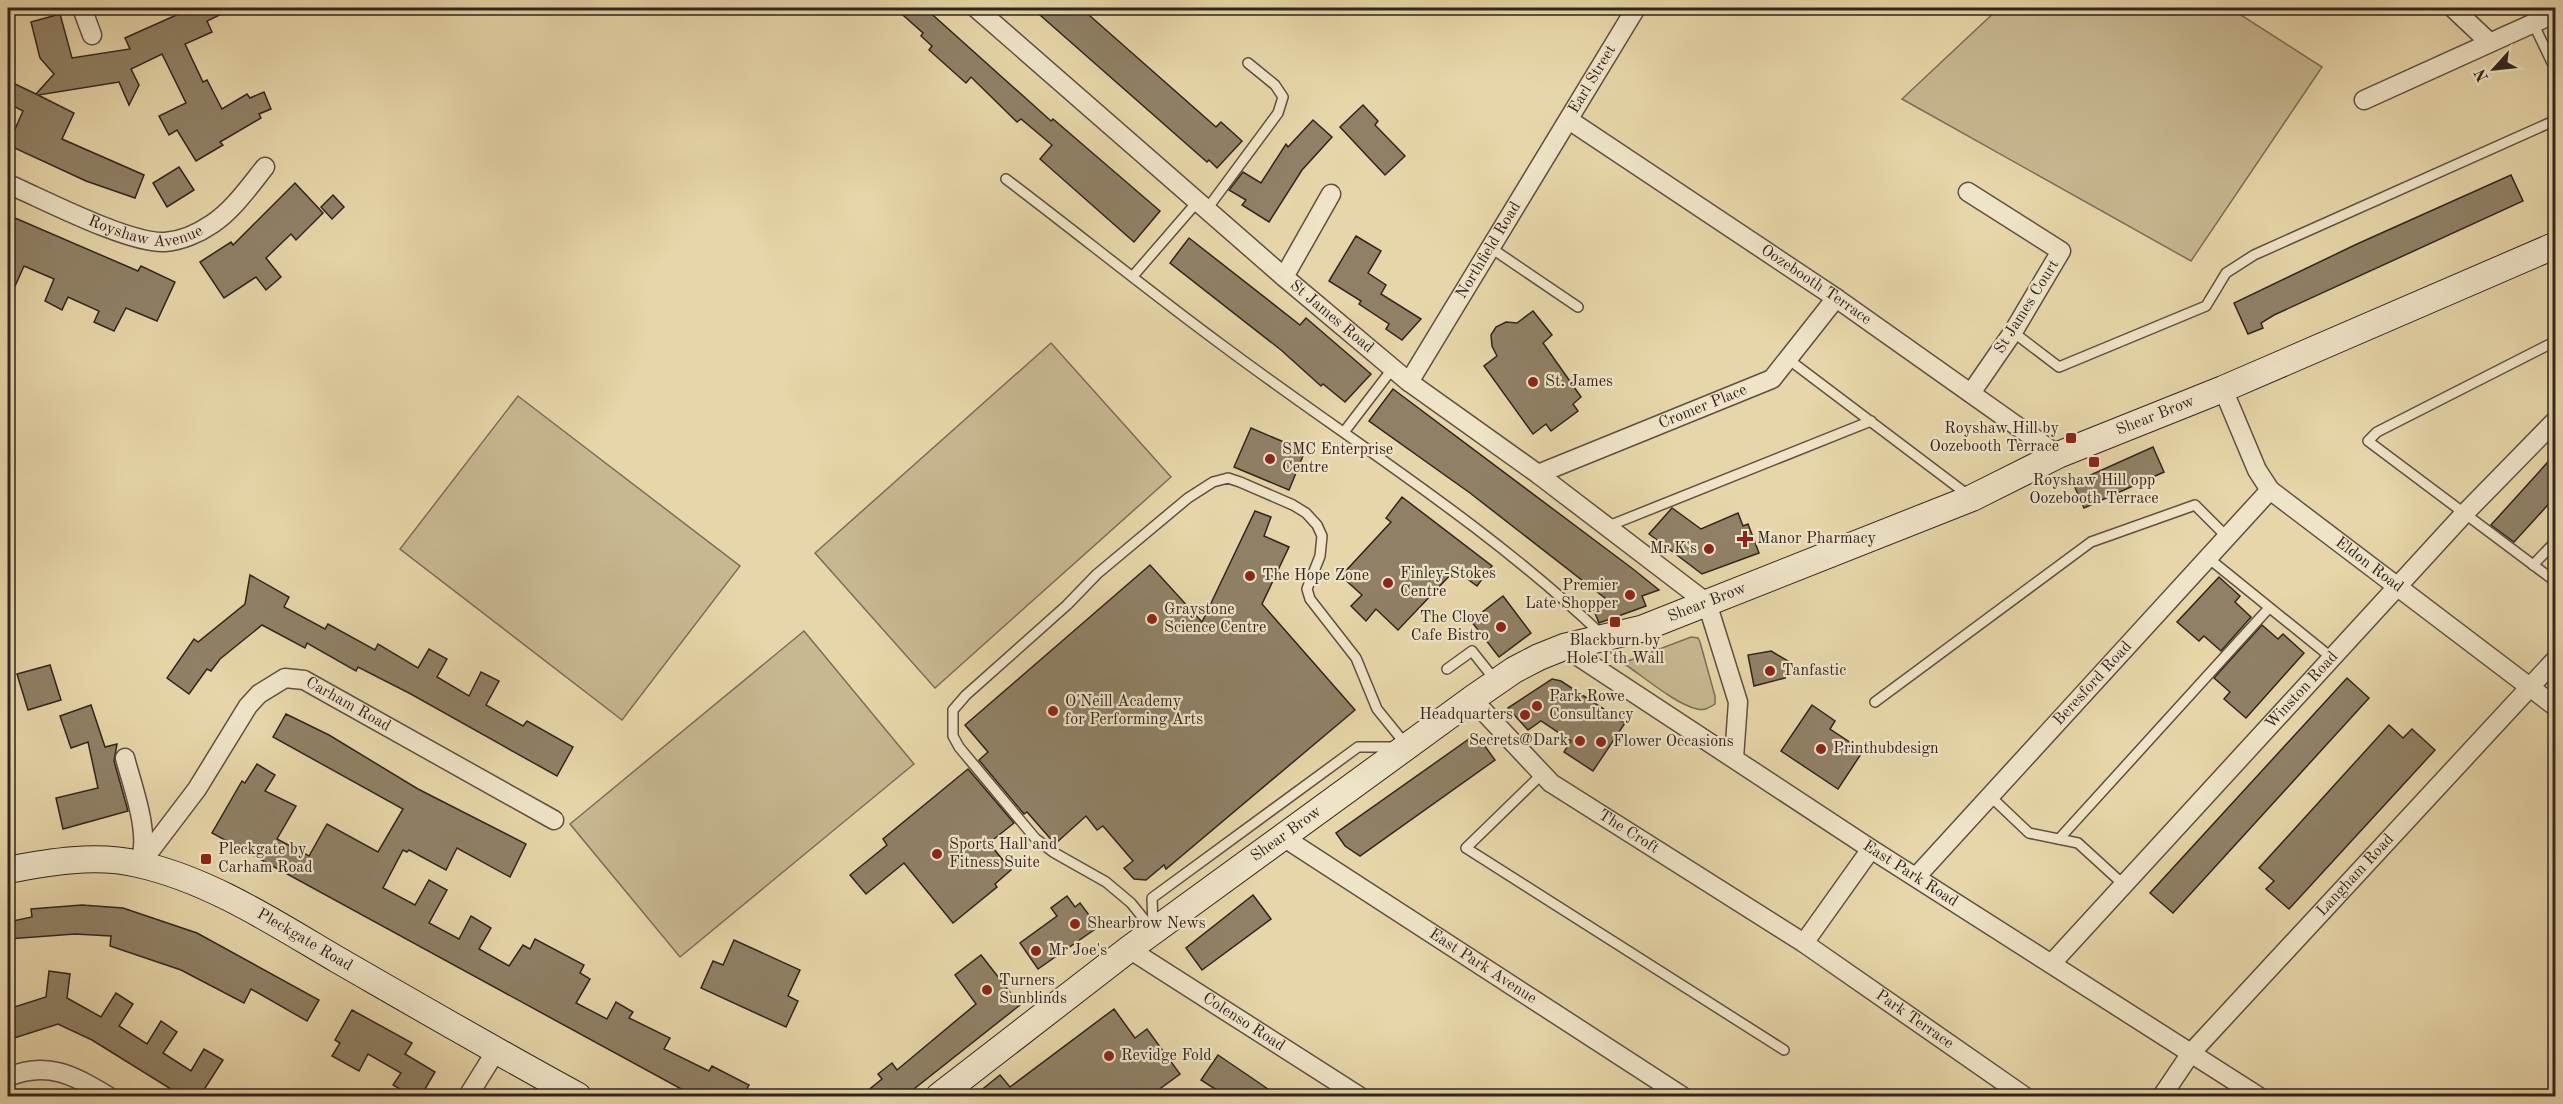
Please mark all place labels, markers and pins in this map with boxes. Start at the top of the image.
place label: St. James [1545,374,1613,390]
marker: St. James [1526,375,1540,389]
place label: Royshaw Hill by Oozebooth Terrace [1930,421,2060,455]
marker: Royshaw Hill by Oozebooth Terrace [2064,431,2078,445]
place label: SMC Enterprise Centre [1282,442,1393,476]
marker: SMC Enterprise Centre [1263,452,1277,466]
marker: Royshaw Hill opp Oozebooth Terrace [2087,455,2101,469]
place label: Royshaw Hill opp Oozebooth Terrace [2029,473,2159,507]
place label: Manor Pharmacy [1757,531,1877,547]
marker: Manor Pharmacy [1738,532,1752,546]
place label: Mr K's [1650,541,1697,557]
marker: Mr K's [1702,542,1716,556]
place label: Finley-Stokes Centre [1400,566,1496,600]
place label: The Hope Zone [1262,568,1369,584]
marker: The Hope Zone [1243,569,1257,583]
marker: Finley-Stokes Centre [1381,576,1395,590]
place label: Premier Late Shopper [1525,578,1618,612]
marker: Premier Late Shopper [1623,588,1637,602]
place label: Graystone Science Centre [1164,602,1266,636]
place label: The Clove Cafe Bistro [1411,610,1489,644]
marker: Graystone Science Centre [1145,612,1159,626]
marker: Blackburn by Hole I'th Wall [1608,615,1622,629]
marker: The Clove Cafe Bistro [1494,620,1508,634]
place label: Blackburn by Hole I'th Wall [1566,633,1664,667]
place label: Tanfastic [1782,663,1846,679]
marker: Tanfastic [1763,664,1777,678]
place label: Park Rowe Consultancy [1549,689,1634,723]
place label: O'Neill Academy for Performing Arts [1065,694,1203,728]
marker: Park Rowe Consultancy [1530,699,1544,713]
marker: O'Neill Academy for Performing Arts [1046,704,1060,718]
place label: Headquarters [1419,707,1513,723]
marker: Headquarters [1518,708,1532,722]
place label: Secrets@Dark [1469,733,1568,749]
marker: Secrets@Dark [1573,734,1587,748]
place label: Flower Occasions [1613,734,1734,750]
marker: Flower Occasions [1594,735,1608,749]
place label: Printhubdesign [1833,741,1939,757]
marker: Printhubdesign [1814,742,1828,756]
place label: Sports Hall and Fitness Suite [949,837,1057,871]
place label: Pleckgate by Carham Road [218,842,313,876]
marker: Sports Hall and Fitness Suite [930,847,944,861]
marker: Pleckgate by Carham Road [199,852,213,866]
place label: Shearbrow News [1087,916,1206,932]
marker: Shearbrow News [1068,917,1082,931]
place label: Mr Joe's [1048,943,1107,959]
marker: Mr Joe's [1029,944,1043,958]
place label: Turners Sunblinds [999,973,1067,1007]
marker: Turners Sunblinds [980,983,994,997]
place label: Revidge Fold [1121,1048,1212,1064]
marker: Revidge Fold [1102,1049,1116,1063]

